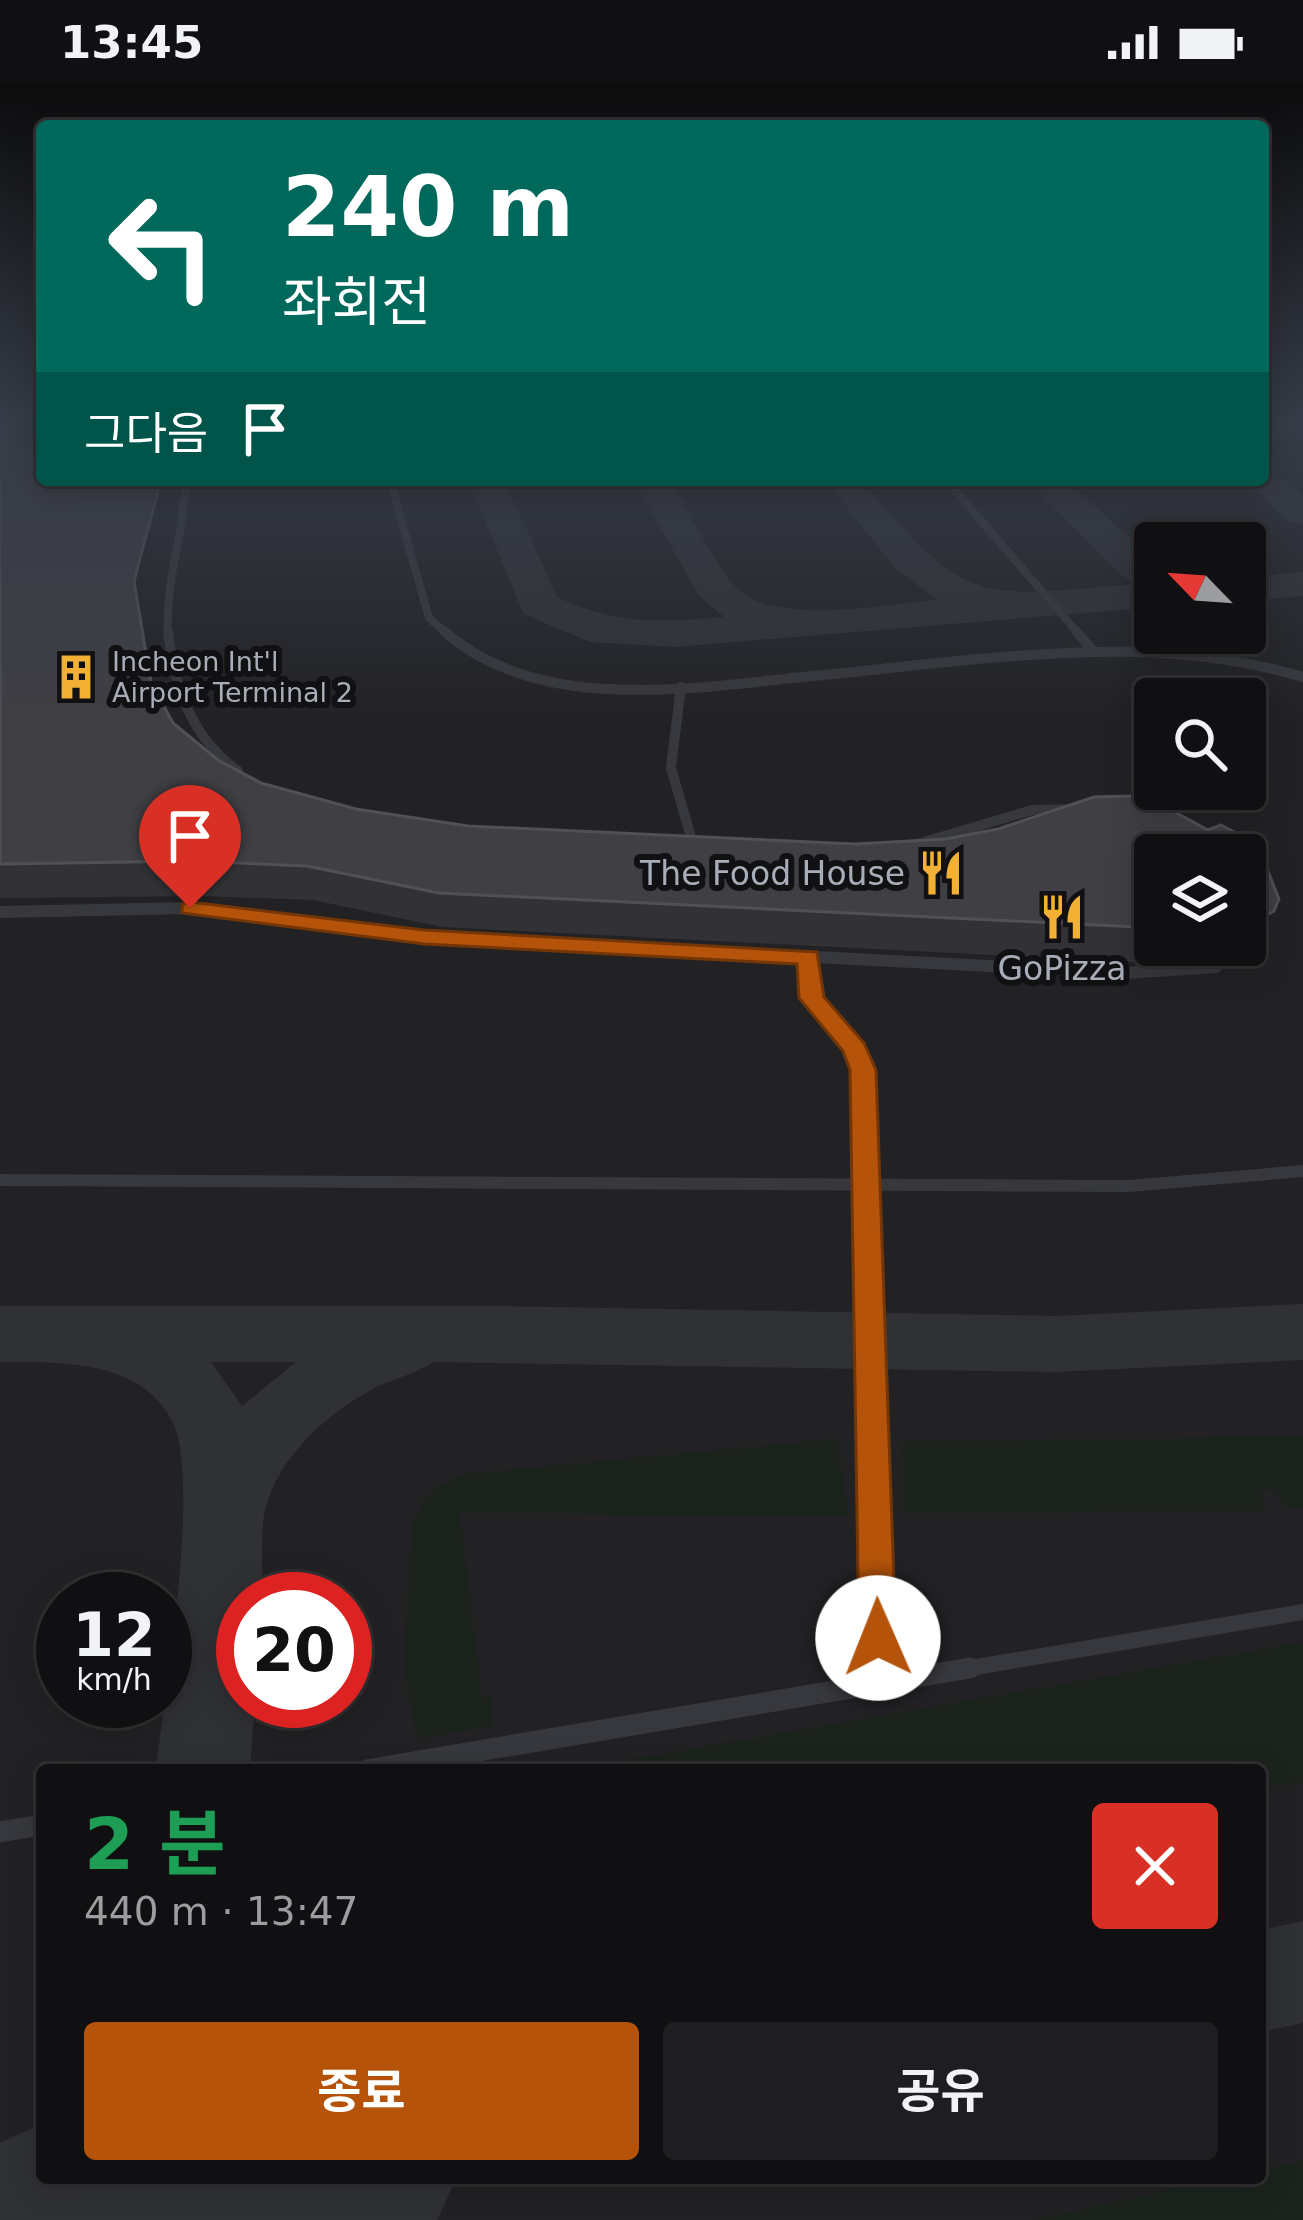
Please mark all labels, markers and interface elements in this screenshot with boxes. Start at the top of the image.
text: 13:45 [60,16,203,69]
text: 240 m [282,158,574,256]
icon: left [84,168,240,324]
text: 좌회전 [282,271,431,334]
icon: arrive [232,396,298,462]
text: 그다음 [84,407,208,460]
north arrow [1134,522,1266,654]
map controls [1134,522,1266,966]
place label: Incheon Int'l Airport Terminal 2 [112,646,353,708]
building icon: Incheon Int'l Airport Terminal 2 [51,652,101,702]
button: search [1134,678,1266,810]
pin [139,785,241,908]
icon: arrive [157,803,223,869]
button: layers [1134,834,1266,966]
restaurant icon: The Food House [916,848,966,898]
place label: The Food House [639,854,905,893]
restaurant icon: GoPizza [1037,892,1087,942]
place label: GoPizza [998,949,1126,988]
speed limit sign: 20 [216,1572,372,1728]
position arrow [815,1575,941,1701]
text: 12 [72,1600,156,1670]
text: km/h [76,1662,152,1697]
text: 2 분 [84,1802,225,1886]
button: close [1092,1803,1218,1929]
text: 440 m · 13:47 [84,1889,358,1934]
button: 종료 [84,2022,639,2160]
button: 공유 [663,2022,1218,2160]

